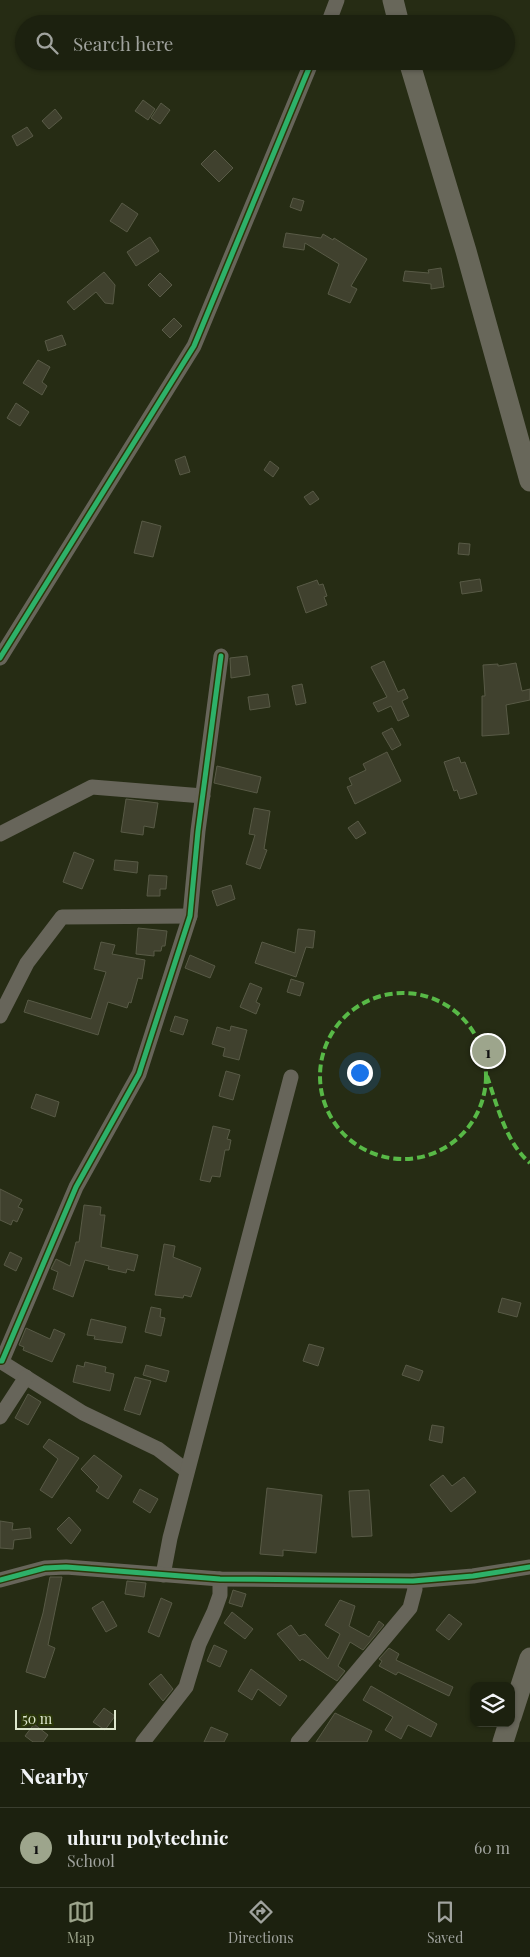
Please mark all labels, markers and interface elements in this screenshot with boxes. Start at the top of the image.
search box [15,15,515,70]
icon: search [33,29,61,57]
text: Search here [73,30,173,56]
pin: 1 [472,1032,504,1070]
your location [347,1060,373,1086]
map controls [470,1682,515,1727]
button: layers [470,1682,515,1727]
scale bar [15,1707,116,1730]
text: 50 m [22,1709,52,1728]
text: Nearby [20,1761,89,1789]
text: uhuru polytechnic [67,1824,228,1850]
text: 1 [33,1837,39,1858]
text: 60 m [474,1837,510,1858]
text: School [67,1850,115,1871]
tab: Map [67,1898,95,1947]
tab: Directions [228,1898,294,1947]
tab: Saved [427,1898,463,1947]

